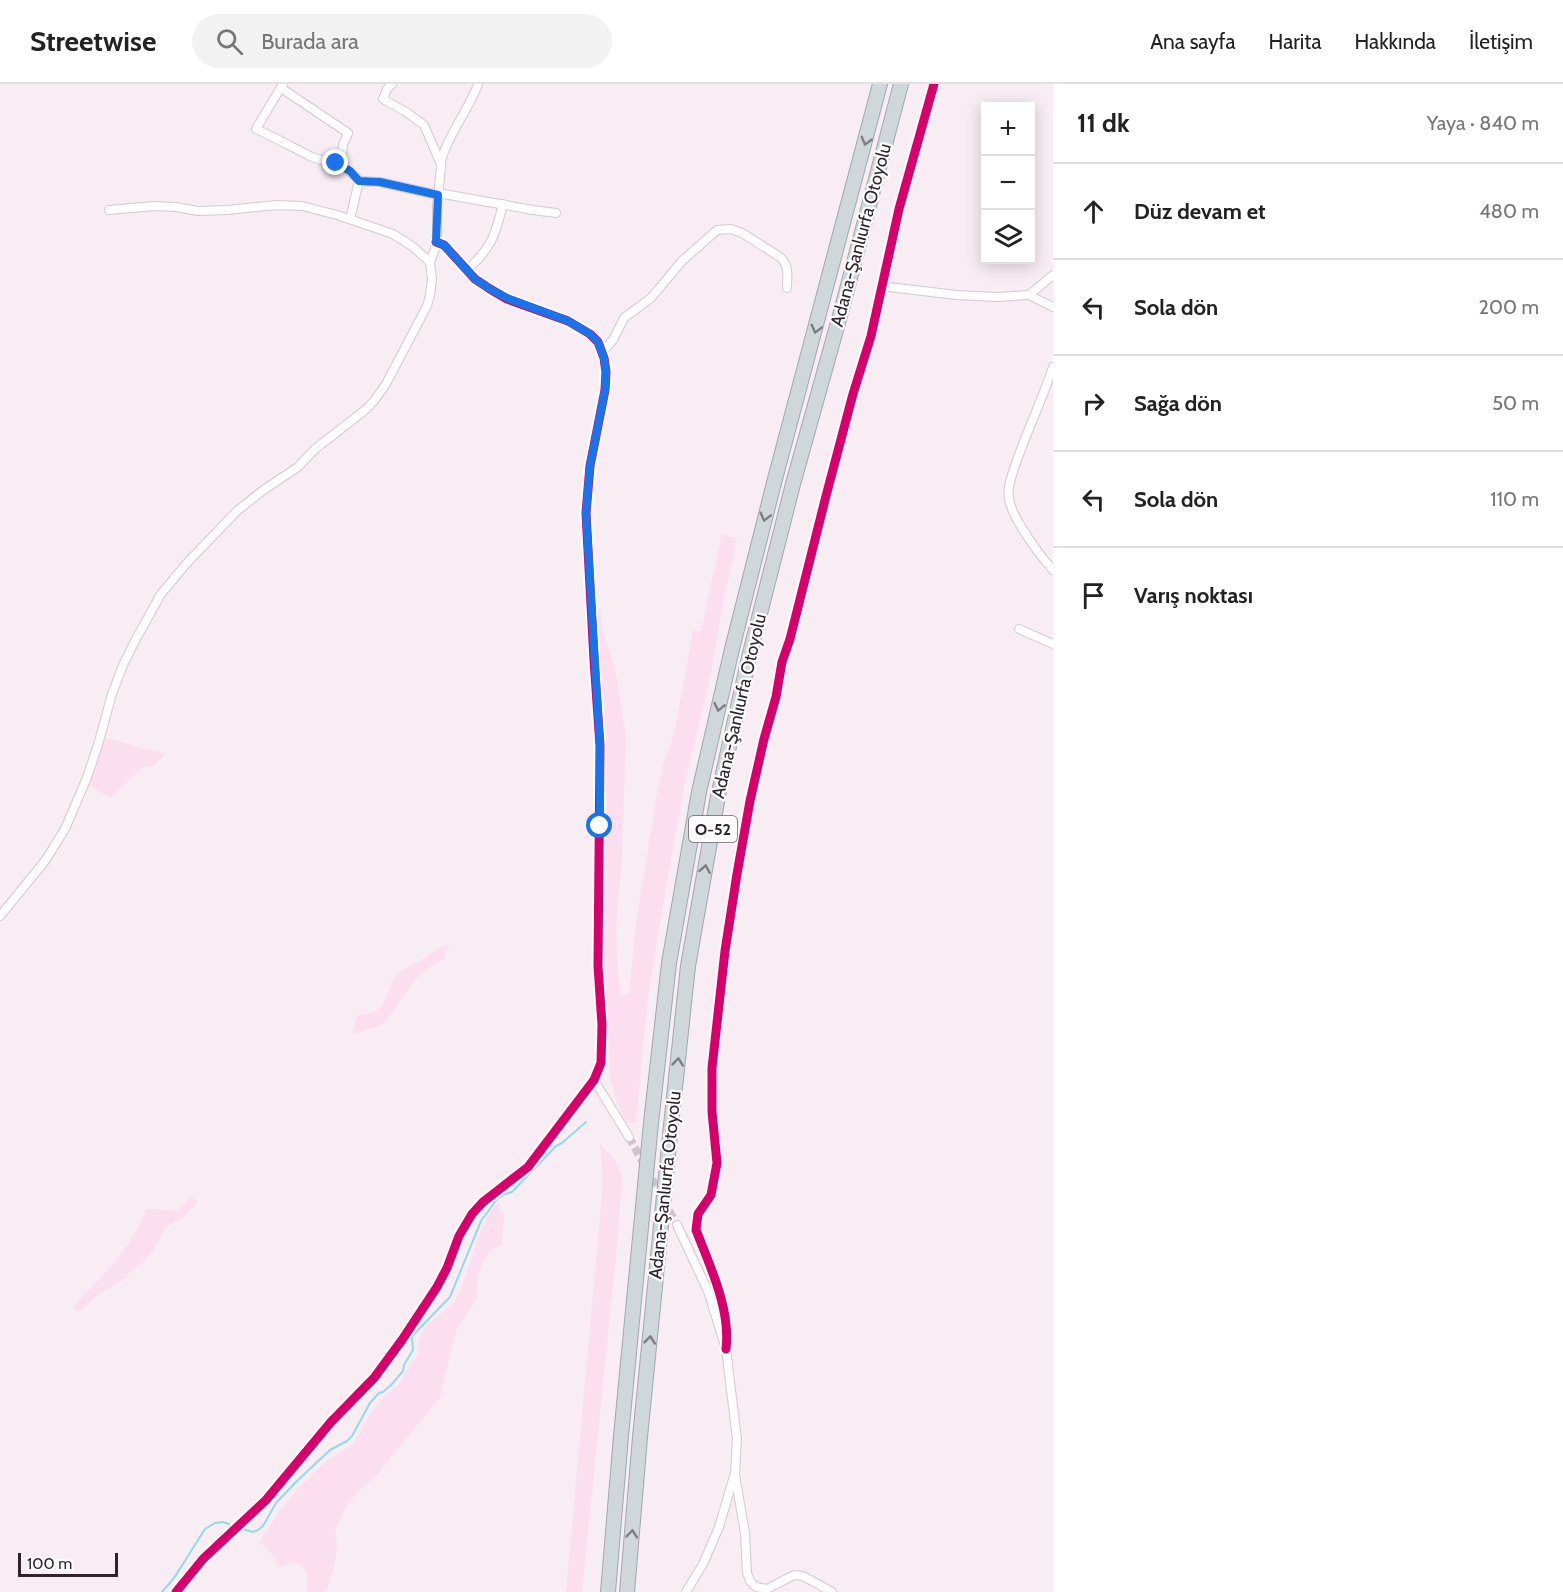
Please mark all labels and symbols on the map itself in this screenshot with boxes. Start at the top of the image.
one-way arrow [860,135,873,145]
street label: Adana-Şanlıurfa Otoyolu [826,141,896,329]
route end [322,149,348,175]
one-way arrow [811,323,823,334]
one-way arrow [760,512,773,522]
street label: Adana-Şanlıurfa Otoyolu [707,612,771,800]
one-way arrow [713,702,726,712]
route start [586,812,612,838]
road number: O-52 [689,816,737,842]
one-way arrow [699,864,711,874]
one-way arrow [671,1057,684,1066]
street label: Adana-Şanlıurfa Otoyolu [644,1090,686,1280]
one-way arrow [643,1335,656,1344]
one-way arrow [625,1529,638,1538]
scale bar [18,1550,118,1578]

